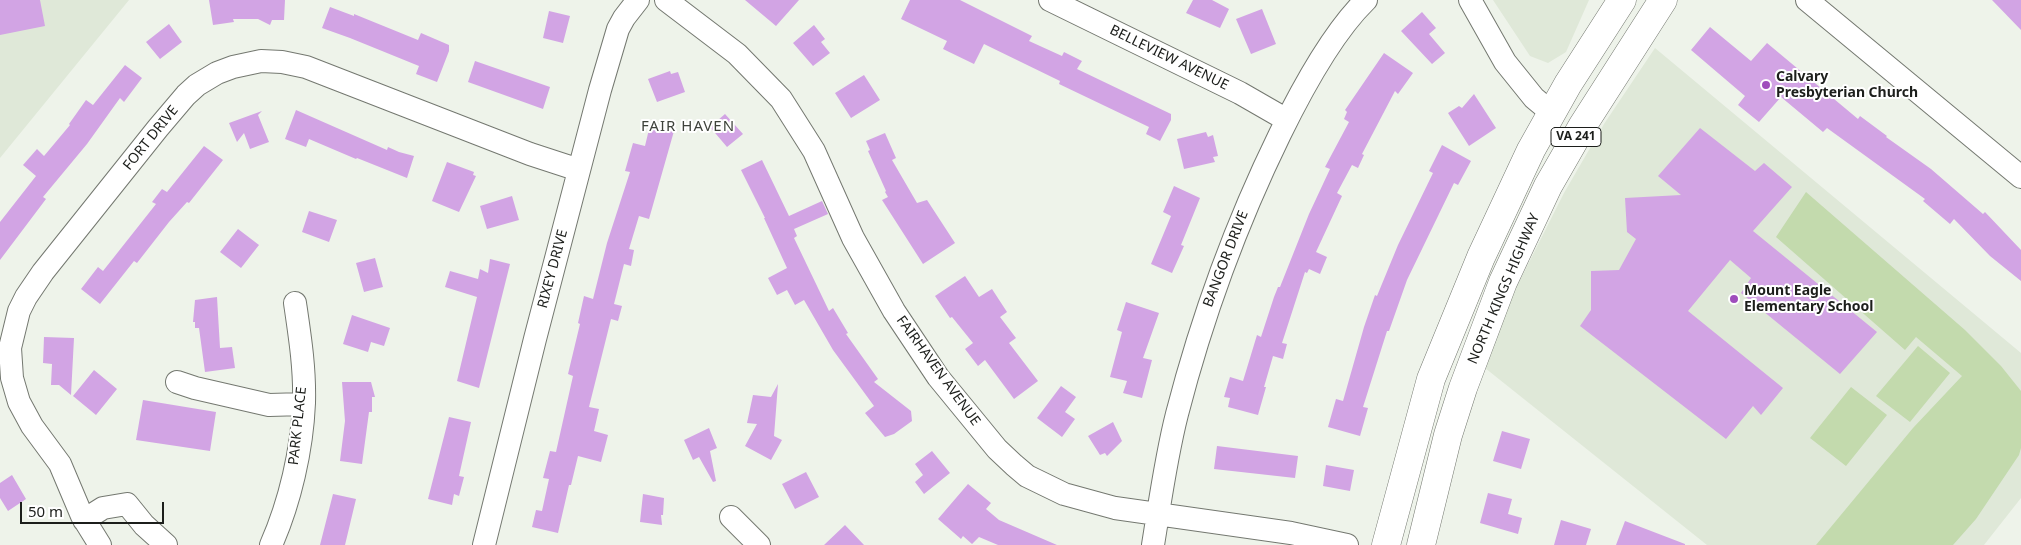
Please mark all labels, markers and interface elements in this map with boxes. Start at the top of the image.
street label: BELLEVIEW AVENUE [1107,22,1231,94]
place label: Calvary Presbyterian Church [1776,69,1918,102]
marker: Calvary Presbyterian Church [1760,79,1772,91]
street label: FORT DRIVE [120,102,182,174]
district label: FAIR HAVEN [640,118,736,136]
road number: VA 241 [1551,128,1601,146]
street label: BANGOR DRIVE [1200,208,1252,310]
street label: NORTH KINGS HIGHWAY [1465,211,1543,367]
street label: RIXEY DRIVE [534,228,572,310]
place label: Mount Eagle Elementary School [1744,283,1874,316]
marker: Mount Eagle Elementary School [1728,293,1740,305]
street label: FAIRHAVEN AVENUE [892,313,984,429]
street label: PARK PLACE [286,386,310,466]
scale bar [22,492,166,524]
text: 50 m [28,501,63,521]

